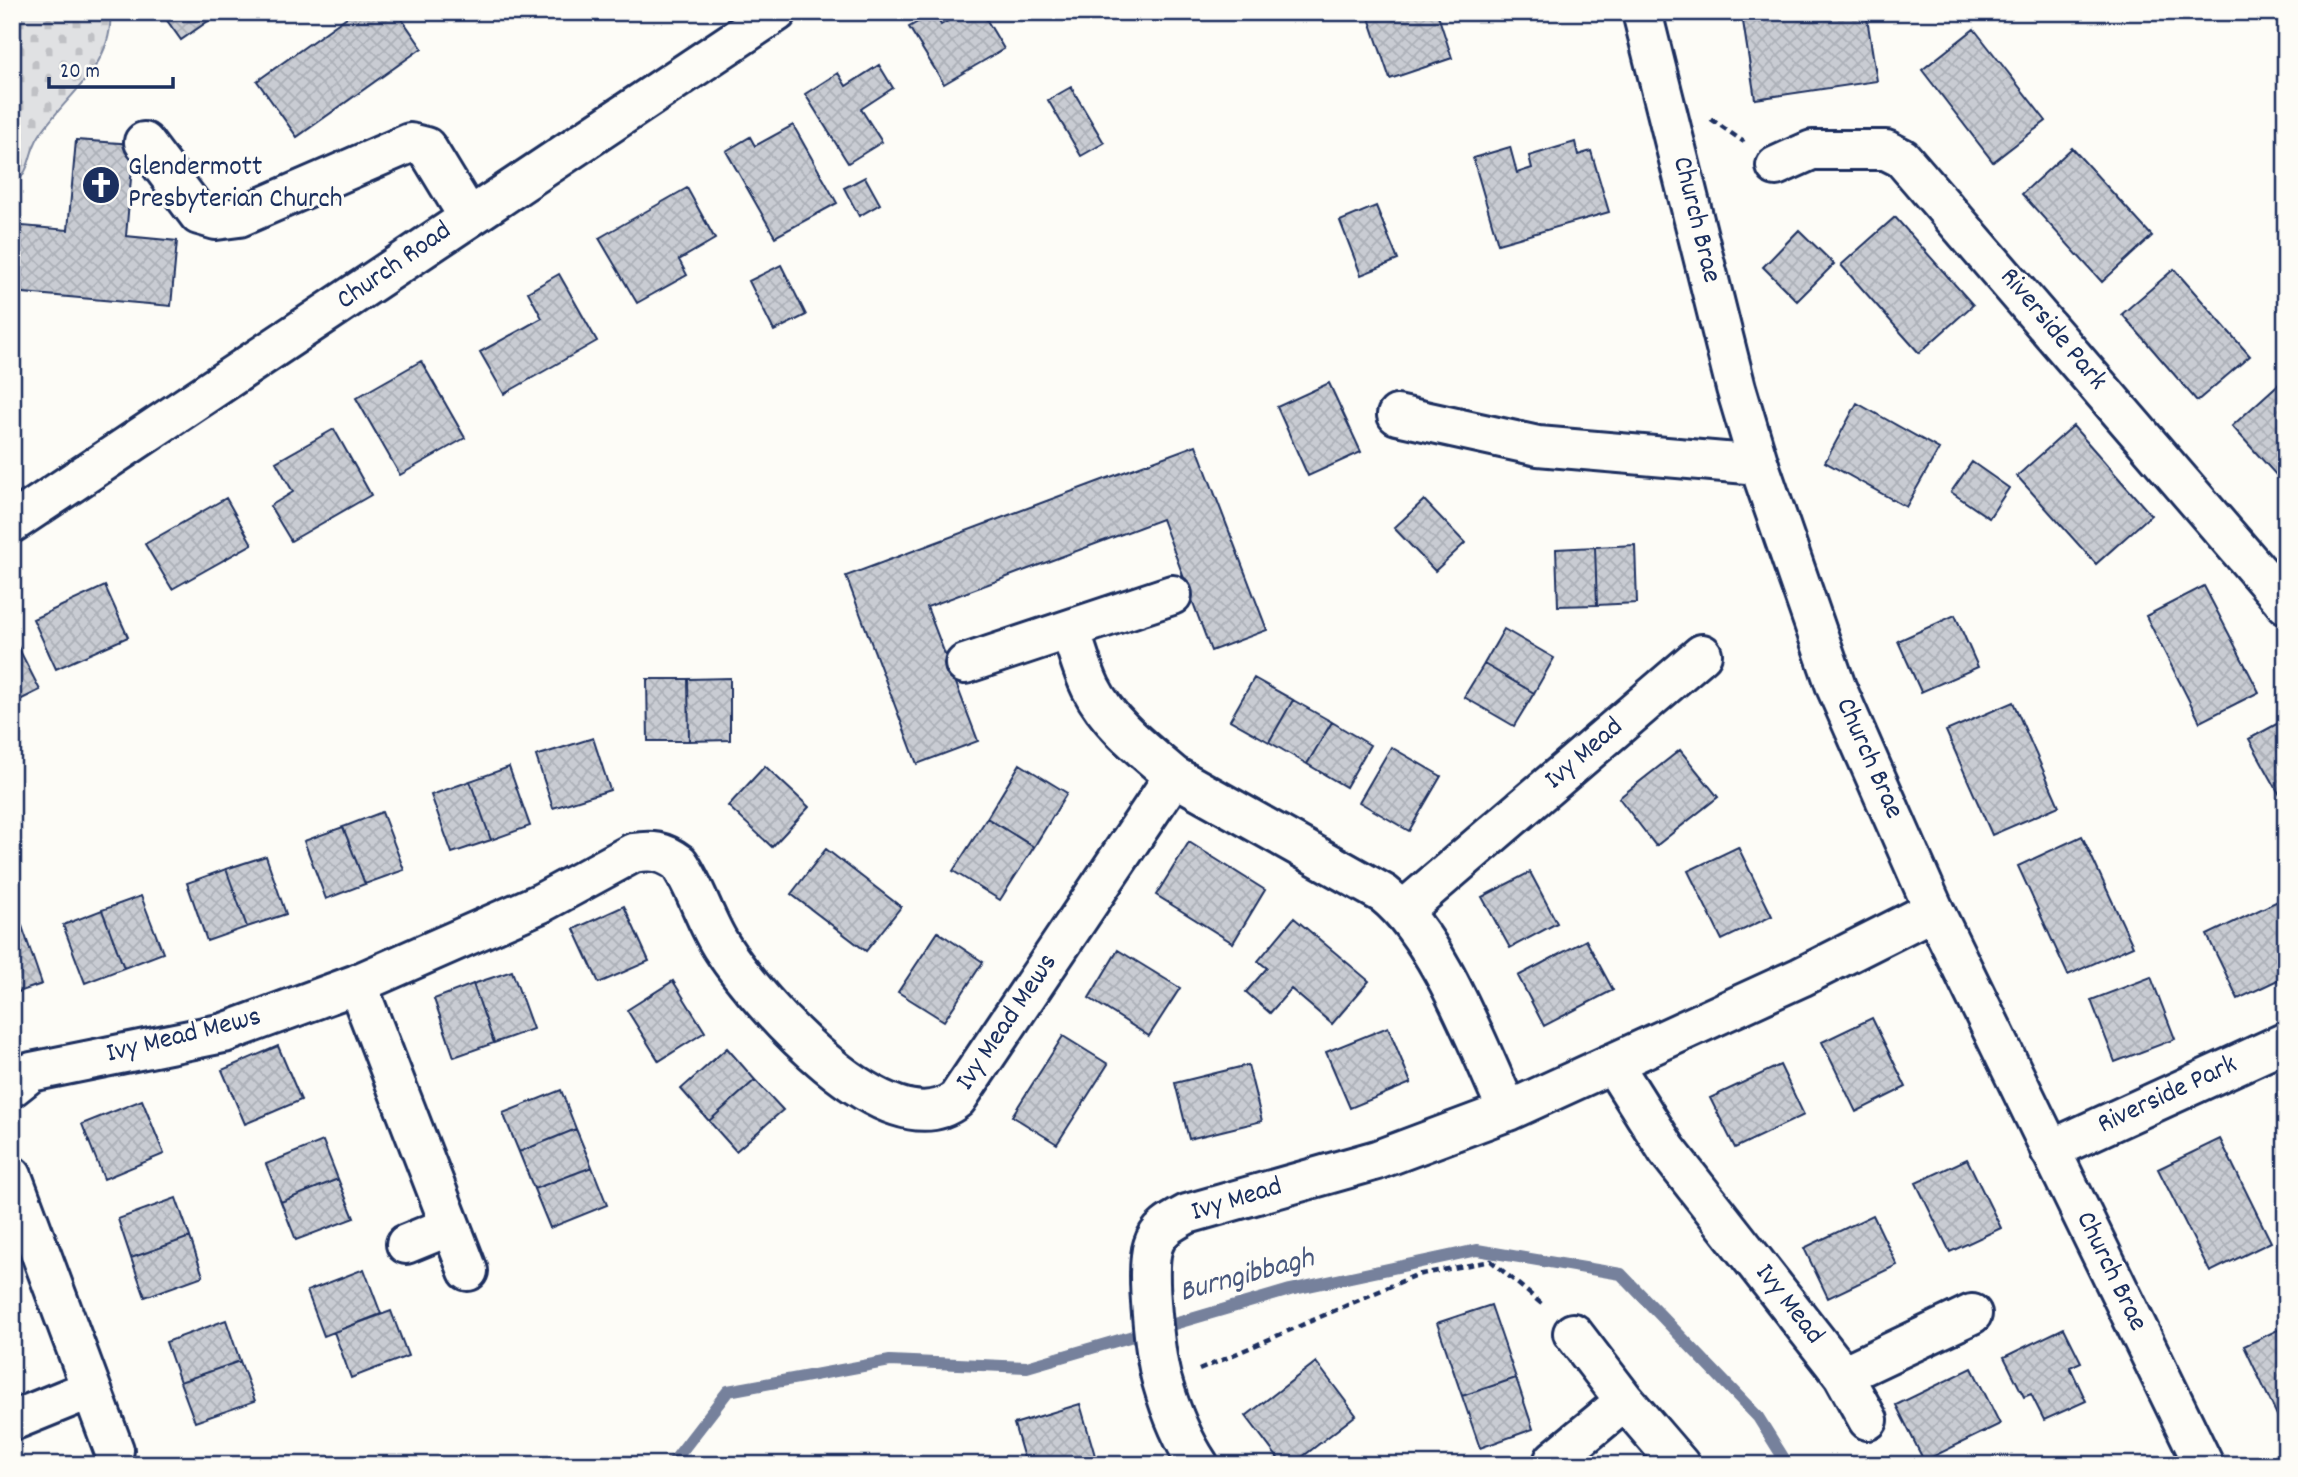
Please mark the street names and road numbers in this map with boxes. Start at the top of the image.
street label: Church Brae [1660,153,1730,287]
street label: Church Road [329,213,461,321]
street label: Riverside Park [1989,260,2115,400]
street label: Church Brae [1824,692,1912,826]
street label: Ivy Mead [1537,709,1633,801]
street label: Ivy Mead Mews [947,946,1069,1100]
street label: Ivy Mead Mews [102,998,266,1076]
street label: Riverside Park [2092,1046,2244,1146]
street label: Ivy Mead [1187,1168,1287,1234]
street label: Church Brae [2064,1205,2156,1339]
street label: Ivy Mead [1744,1256,1832,1354]

